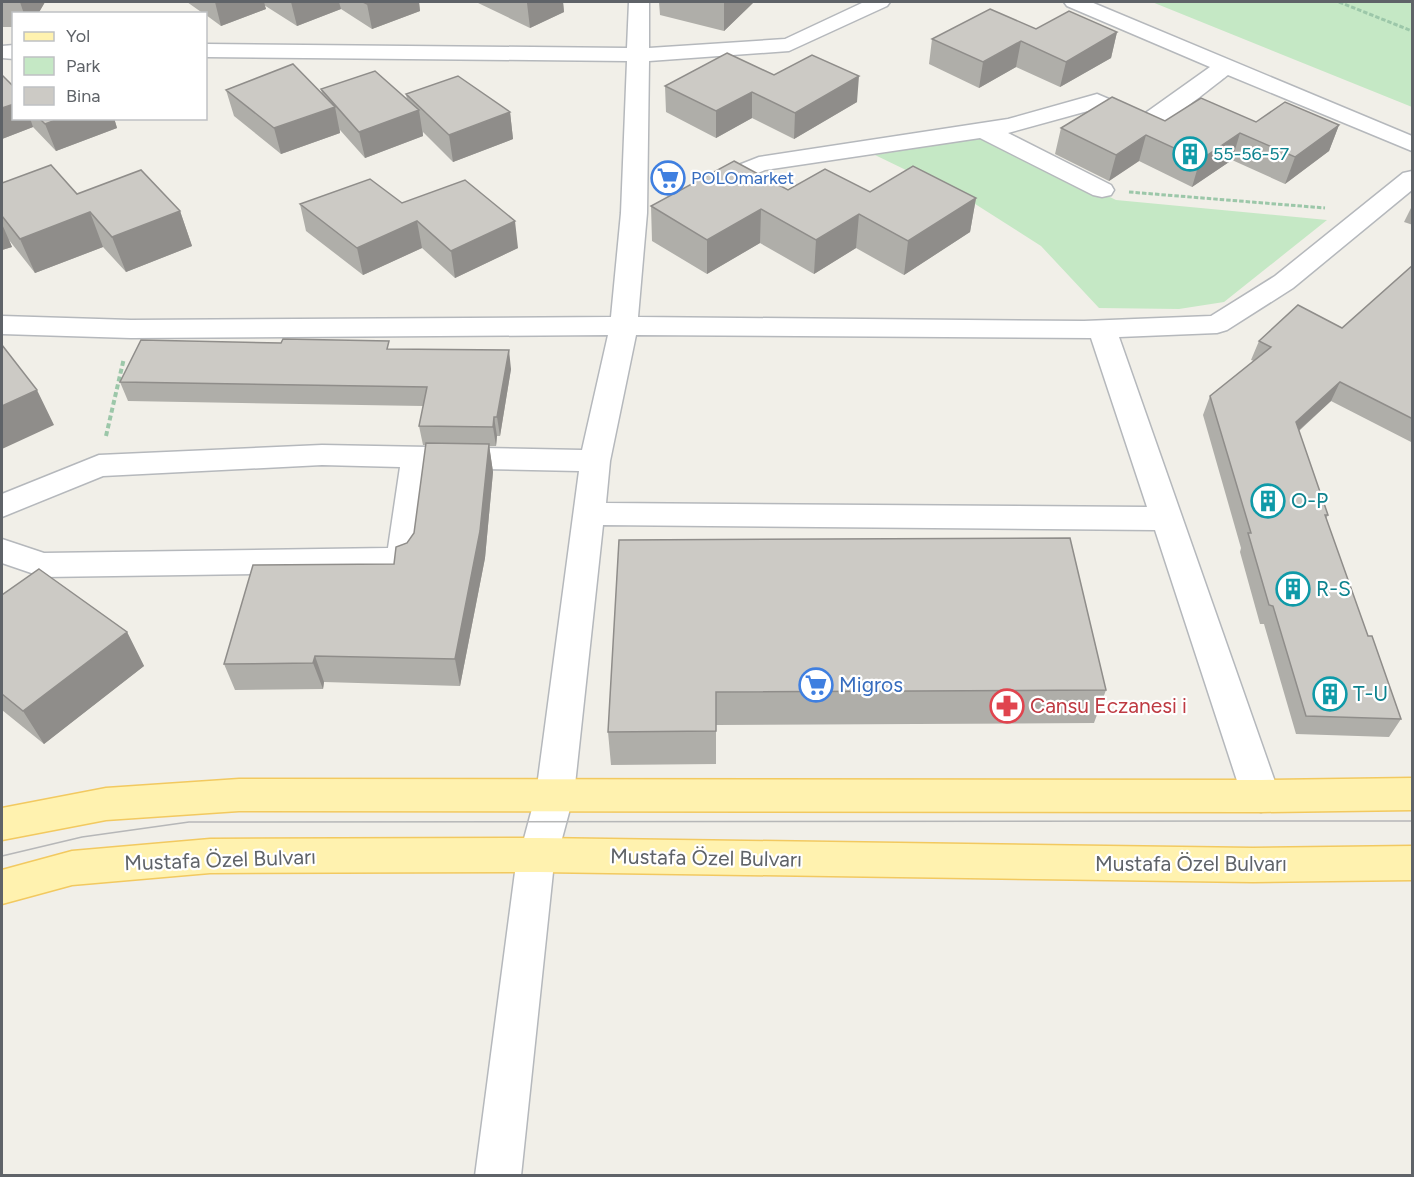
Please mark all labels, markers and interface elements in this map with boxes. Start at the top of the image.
legend [12,12,207,120]
text: Yol [66,25,90,47]
text: Park [66,55,101,77]
text: Bina [66,85,100,107]
building icon: 55-56-57 [1172,136,1208,172]
place label: 55-56-57 [1213,143,1290,165]
supermarket icon: POLOmarket [650,160,686,196]
place label: POLOmarket [691,167,794,189]
building icon: O-P [1250,483,1286,519]
place label: O-P [1291,488,1328,513]
building icon: R-S [1275,571,1311,607]
place label: R-S [1316,576,1351,601]
supermarket icon: Migros [798,667,834,703]
place label: Migros [839,672,903,697]
building icon: T-U [1312,676,1348,712]
place label: T-U [1353,681,1388,706]
pharmacy icon: Cansu Eczanesi i [989,688,1025,724]
place label: Cansu Eczanesi i [1030,693,1187,718]
street label: Mustafa Özel Bulvarı [610,843,802,872]
street label: Mustafa Özel Bulvarı [124,844,316,875]
street label: Mustafa Özel Bulvarı [1095,851,1287,876]

